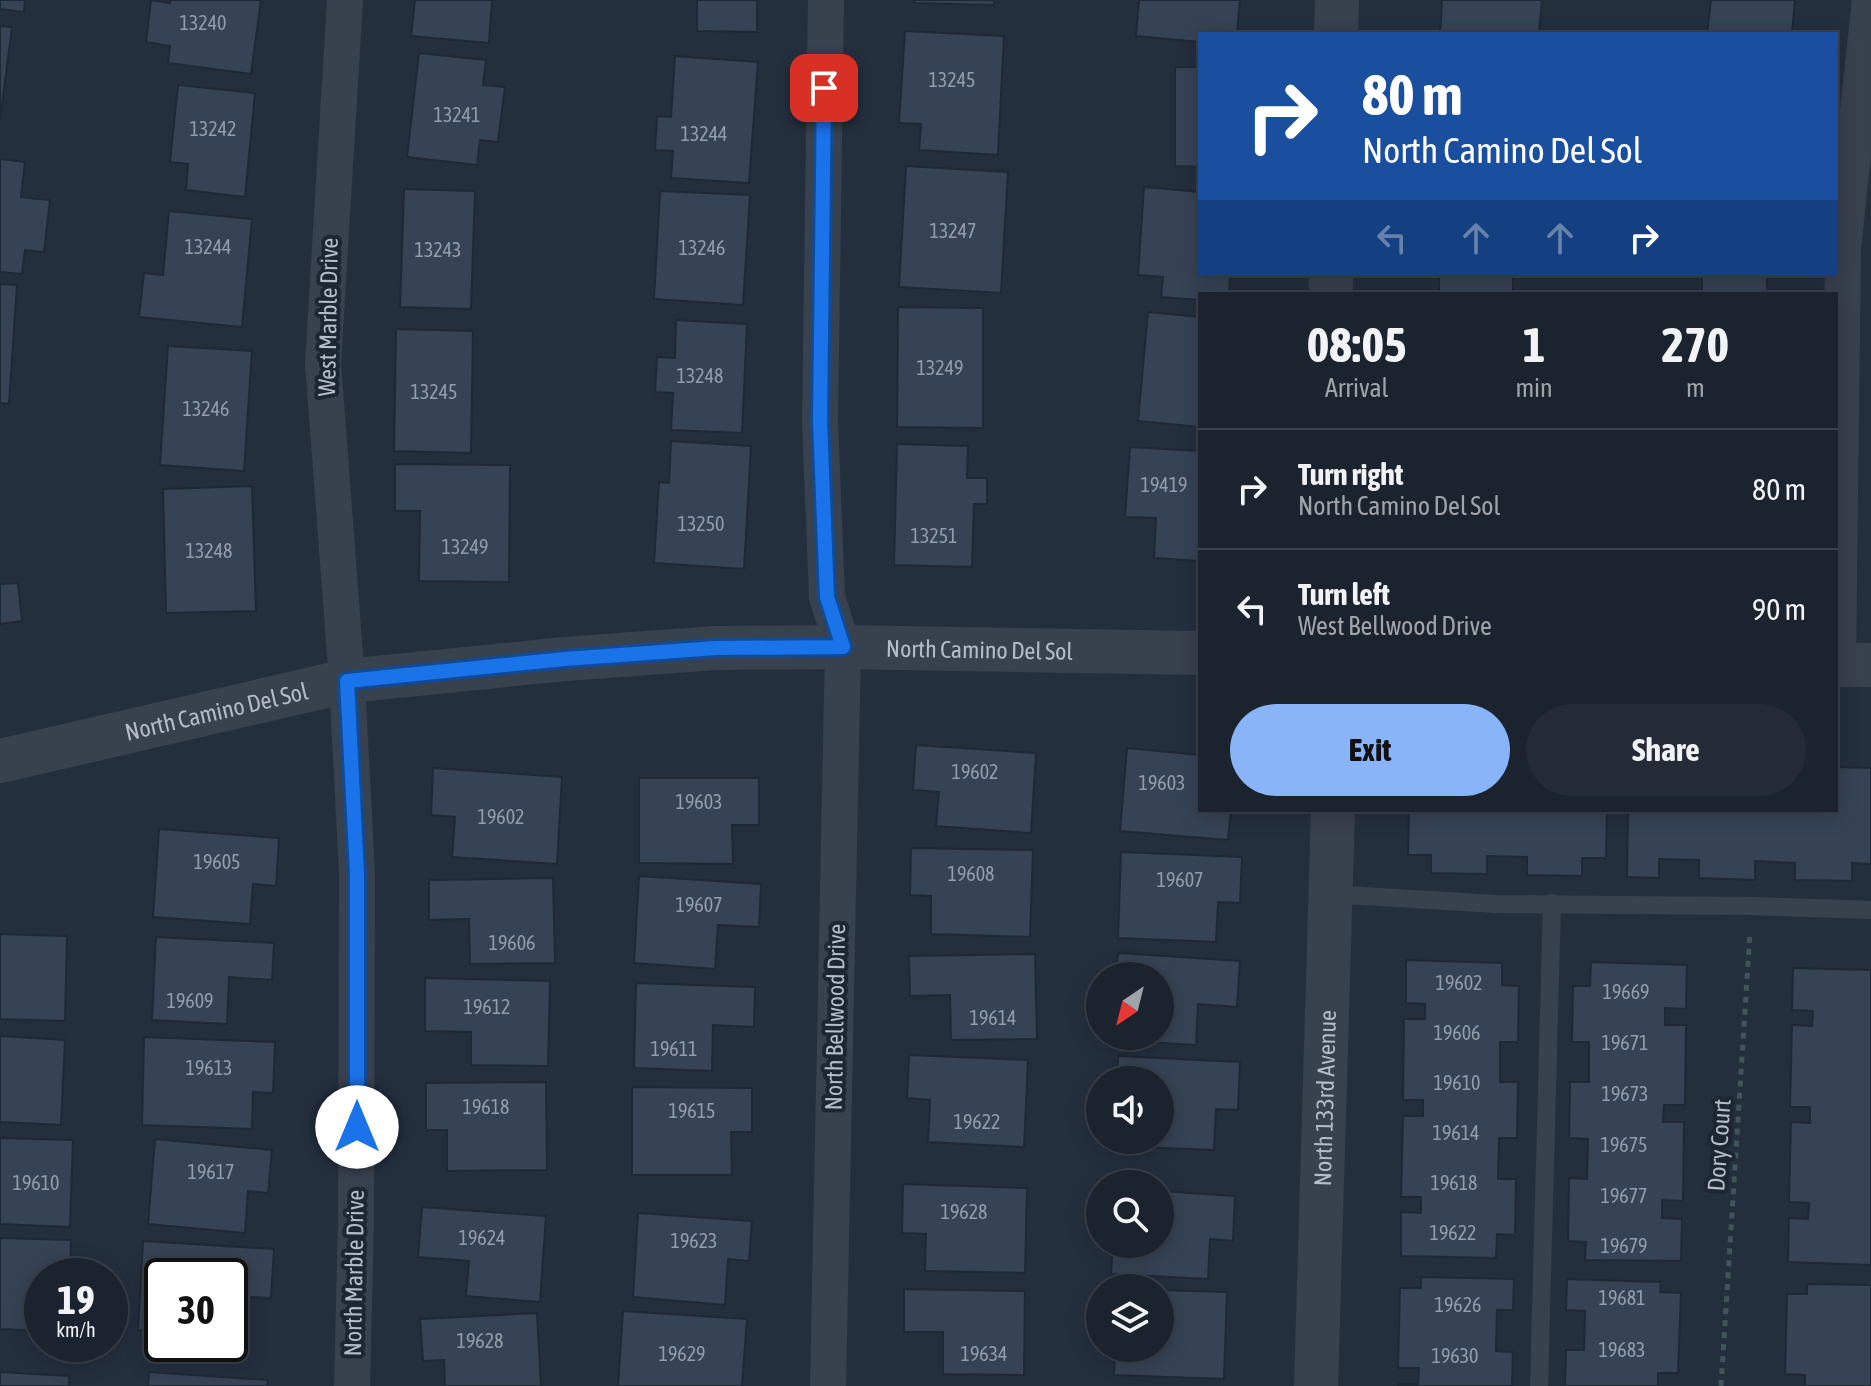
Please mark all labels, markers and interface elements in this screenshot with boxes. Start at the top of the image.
house number: 13240 [180,11,227,34]
pin [790,54,858,122]
text: 80 m [1362,63,1463,127]
icon: right [1230,64,1334,168]
icon: arrive [802,66,846,110]
house number: 13245 [929,68,976,91]
house number: 13241 [434,103,481,126]
house number: 13242 [190,117,237,140]
house number: 13244 [681,122,728,145]
text: North Camino Del Sol [1362,129,1642,171]
icon: left [1370,216,1414,260]
icon: ahead [1454,216,1498,260]
icon: ahead [1538,216,1582,260]
icon: right [1622,216,1666,260]
house number: 13247 [930,219,977,242]
house number: 13244 [185,235,232,258]
house number: 13246 [679,236,726,259]
street label: West Marble Drive [313,237,343,397]
house number: 13243 [415,238,462,261]
text: 08:05 [1307,317,1407,372]
text: 1 [1523,317,1545,372]
text: 270 [1662,317,1729,372]
house number: 13249 [917,356,964,379]
house number: 13248 [677,364,724,387]
text: Arrival [1325,373,1388,403]
text: min [1515,373,1553,403]
text: m [1686,373,1705,403]
house number: 13245 [411,380,458,403]
house number: 13246 [183,397,230,420]
text: Turn right [1298,457,1404,491]
icon: right [1230,467,1274,511]
text: 80 m [1752,472,1806,506]
house number: 19419 [1141,473,1188,496]
text: North Camino Del Sol [1298,491,1500,521]
house number: 13250 [678,512,725,535]
house number: 13251 [911,524,958,547]
house number: 13249 [442,535,489,558]
house number: 13248 [186,539,233,562]
text: Turn left [1298,577,1390,611]
icon: left [1230,587,1274,631]
text: 90 m [1752,592,1806,626]
text: West Bellwood Drive [1298,611,1492,641]
street label: North Camino Del Sol [886,634,1074,664]
street label: North Camino Del Sol [122,677,311,745]
button: Exit [1230,704,1510,796]
button: Share [1526,704,1806,796]
house number: 19602 [952,760,999,783]
house number: 19603 [1139,771,1186,794]
house number: 19603 [676,790,723,813]
house number: 19602 [478,805,525,828]
house number: 19605 [194,850,241,873]
house number: 19608 [948,862,995,885]
house number: 19607 [1157,868,1204,891]
house number: 19607 [676,893,723,916]
street label: North Bellwood Drive [820,923,850,1111]
house number: 19606 [489,931,536,954]
north arrow [1086,962,1174,1050]
map controls [1086,962,1174,1362]
house number: 19602 [1436,971,1483,994]
house number: 19669 [1603,980,1650,1003]
house number: 19609 [167,989,214,1012]
house number: 19612 [464,995,511,1018]
house number: 19614 [970,1006,1017,1029]
street label: North 133rd Avenue [1308,1010,1341,1187]
house number: 19606 [1434,1021,1481,1044]
house number: 19671 [1602,1031,1649,1054]
house number: 19611 [651,1037,698,1060]
house number: 19613 [186,1056,233,1079]
button: sound [1086,1066,1174,1154]
house number: 19610 [1434,1071,1481,1094]
house number: 19673 [1602,1082,1649,1105]
position arrow [315,1085,399,1169]
house number: 19618 [463,1095,510,1118]
street label: Dory Court [1702,1098,1736,1192]
house number: 19615 [669,1099,716,1122]
house number: 19622 [954,1110,1001,1133]
house number: 19614 [1433,1121,1480,1144]
house number: 19675 [1601,1133,1648,1156]
house number: 19617 [188,1160,235,1183]
button: search [1086,1170,1174,1258]
house number: 19610 [13,1171,60,1194]
house number: 19618 [1431,1171,1478,1194]
house number: 19677 [1601,1184,1648,1207]
street label: North Marble Drive [339,1189,369,1357]
house number: 19628 [941,1200,988,1223]
house number: 19622 [1430,1221,1477,1244]
house number: 19624 [459,1226,506,1249]
house number: 19623 [671,1229,718,1252]
house number: 19679 [1601,1234,1648,1257]
speed limit sign: 30 [144,1258,248,1362]
button: layers [1086,1274,1174,1362]
text: 19 [57,1277,95,1322]
house number: 19681 [1599,1286,1646,1309]
house number: 19626 [1435,1293,1482,1316]
text: km/h [56,1318,96,1341]
house number: 19628 [457,1329,504,1352]
house number: 19683 [1599,1338,1646,1361]
house number: 19629 [659,1342,706,1365]
house number: 19634 [961,1342,1008,1365]
house number: 19630 [1432,1344,1479,1367]

